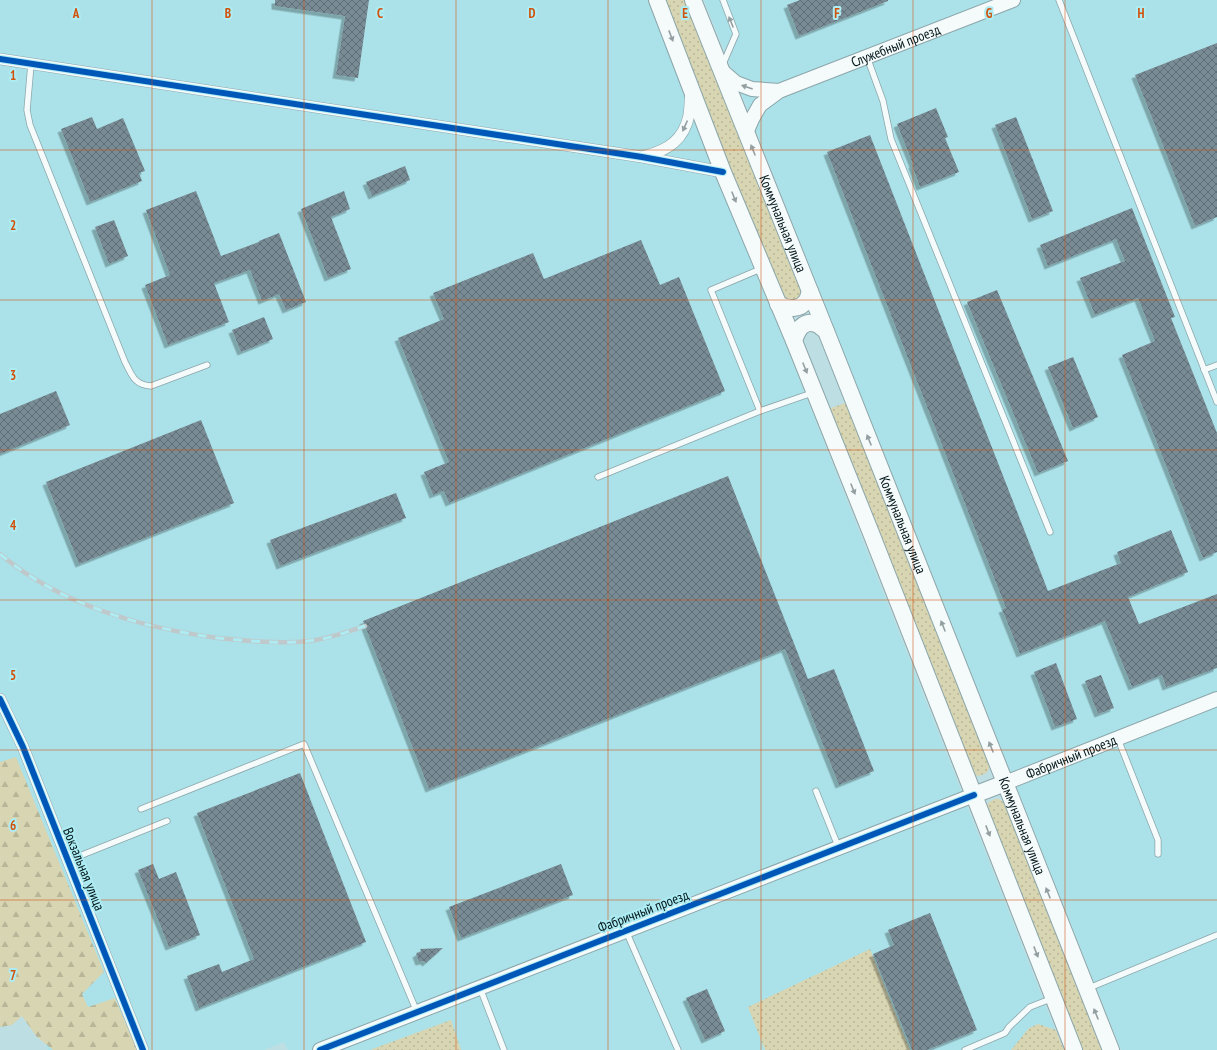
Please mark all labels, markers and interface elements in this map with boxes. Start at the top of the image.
text: A [72,5,80,22]
text: B [225,5,231,22]
text: C [377,5,383,22]
text: D [529,5,536,22]
text: E [682,5,688,22]
text: F [834,5,840,22]
text: G [986,5,993,22]
text: H [1138,5,1145,22]
one-way arrow [728,15,734,27]
street label: Служебный проезд [848,20,943,71]
one-way arrow [668,31,674,42]
text: 1 [10,67,16,84]
one-way arrow [740,83,752,89]
one-way arrow [682,120,688,132]
one-way arrow [749,144,755,156]
street label: Коммунальная улица [755,172,811,275]
one-way arrow [731,191,737,203]
text: 2 [10,217,16,234]
one-way arrow [803,363,809,375]
text: 3 [10,367,16,384]
one-way arrow [866,433,872,445]
street label: Коммунальная улица [875,473,930,576]
one-way arrow [851,483,857,495]
text: 4 [10,517,17,534]
one-way arrow [939,619,945,631]
text: 5 [10,667,16,684]
street label: Фабричный проезд [1023,731,1119,783]
one-way arrow [987,740,993,752]
street label: Коммунальная улица [995,774,1050,877]
text: 6 [10,817,16,834]
street label: Вокзальная улица [59,825,109,913]
one-way arrow [986,826,992,838]
street label: Фабричный проезд [595,885,691,937]
one-way arrow [1045,886,1051,898]
one-way arrow [1033,947,1039,959]
text: 7 [10,967,16,984]
one-way arrow [1093,1007,1099,1019]

